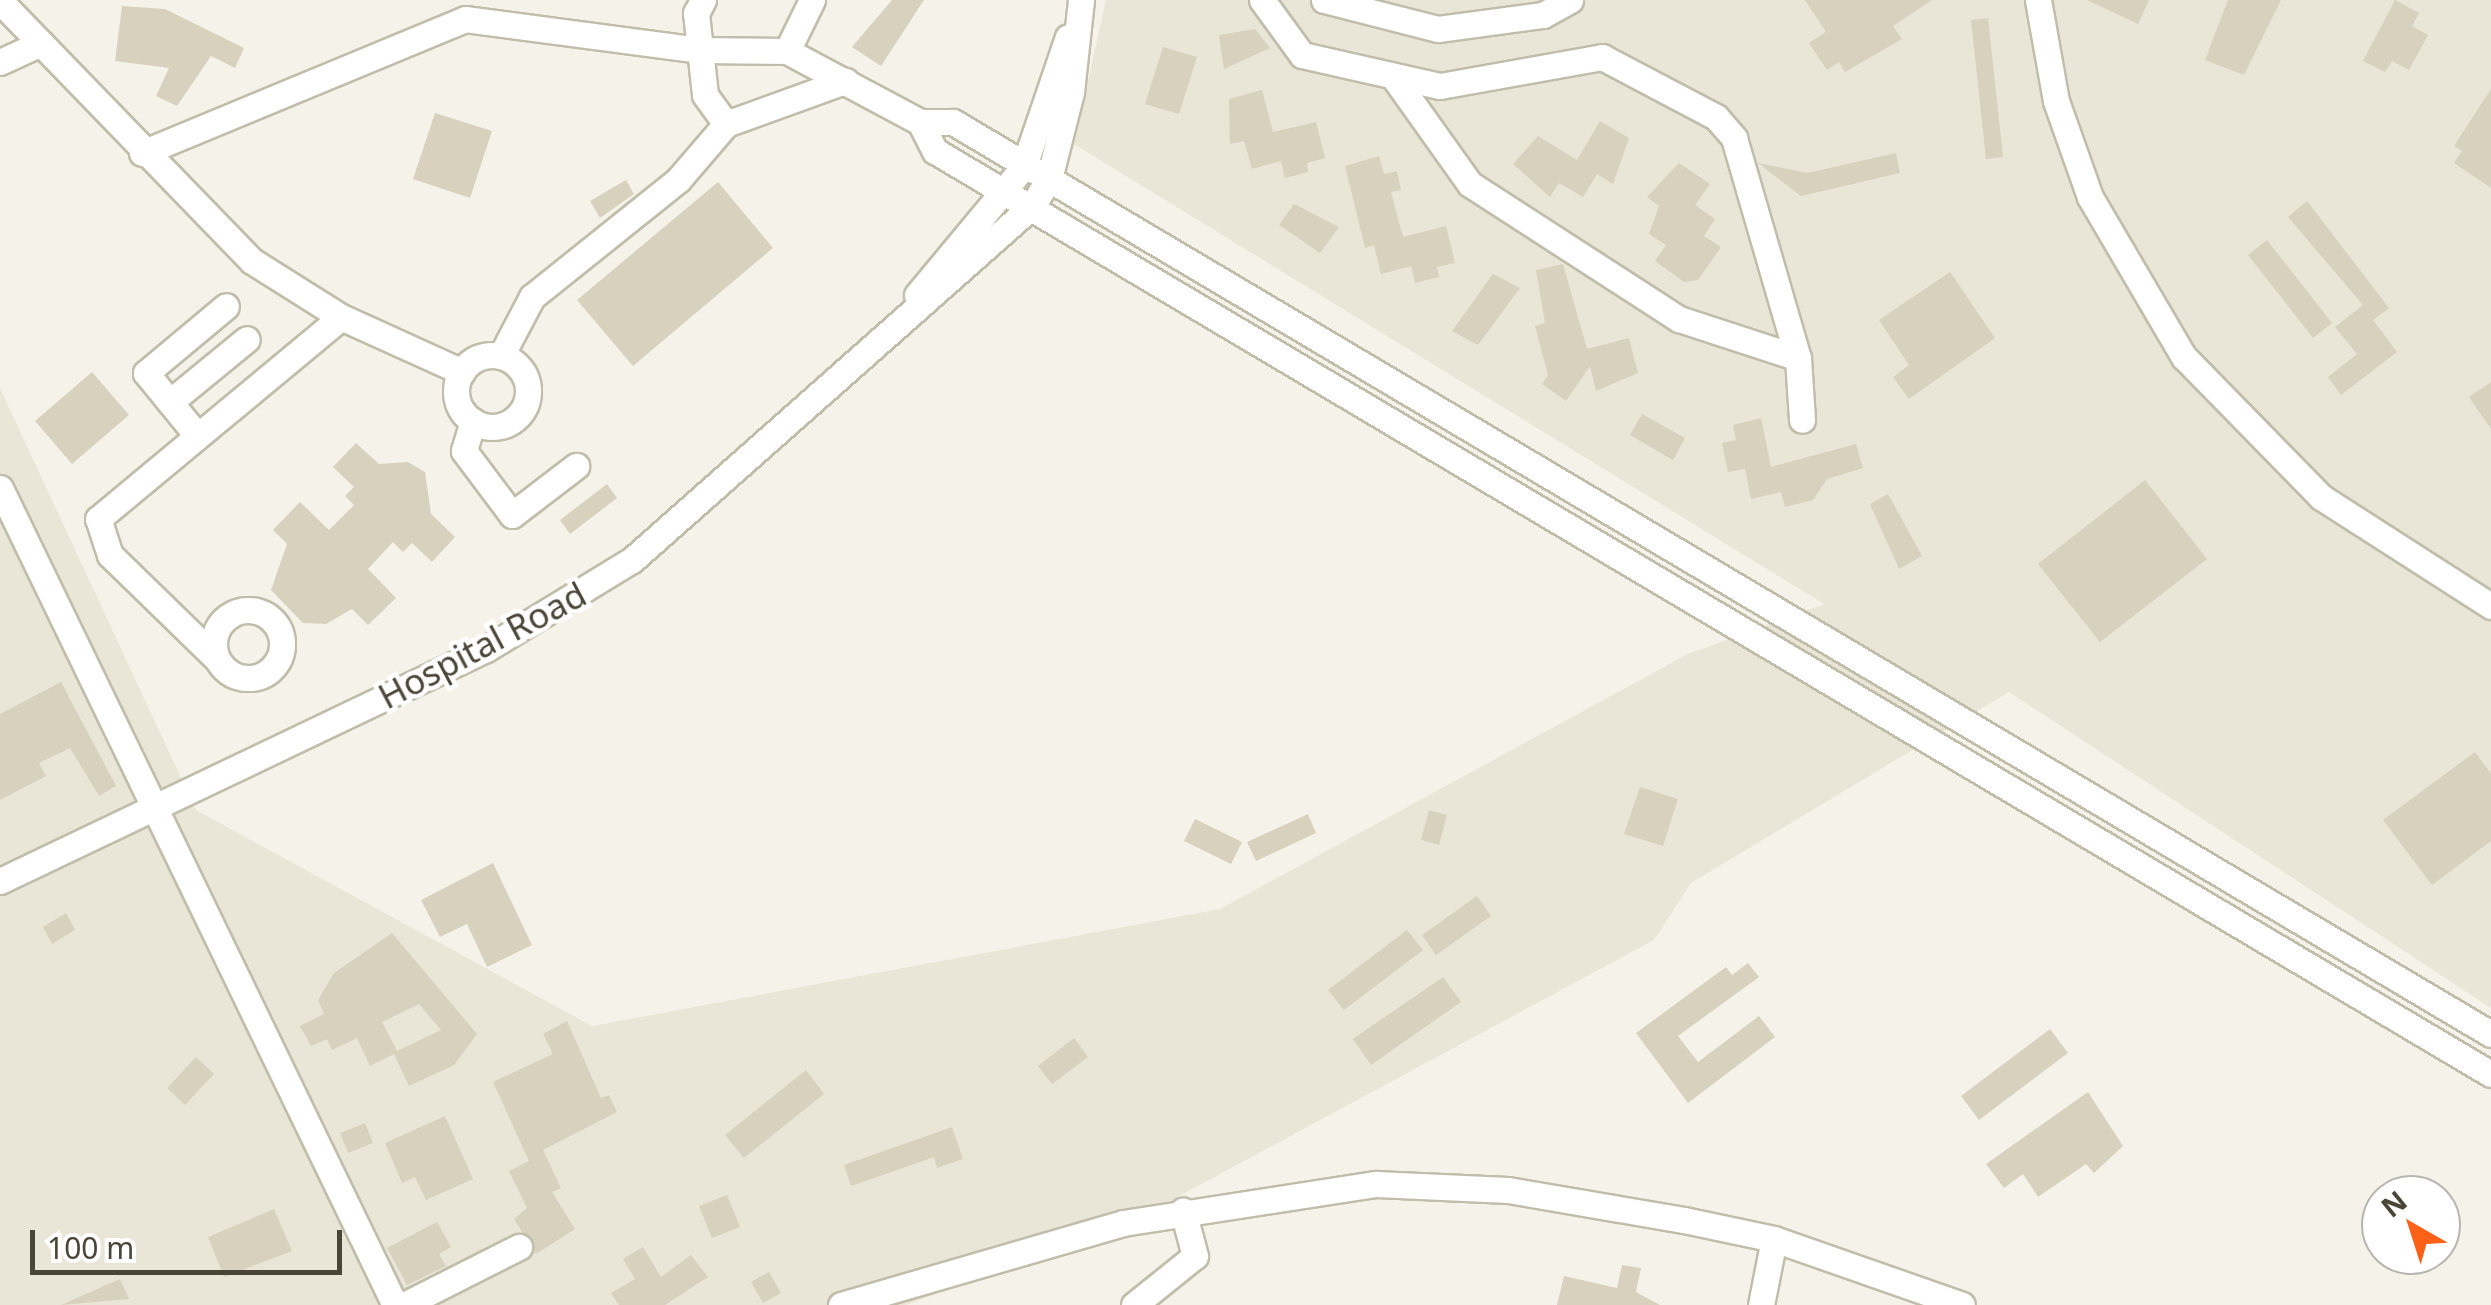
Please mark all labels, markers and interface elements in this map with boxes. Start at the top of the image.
street label: Hospital Road [371,573,593,717]
north arrow [2361,1175,2461,1275]
text: N [2373,1181,2414,1225]
scale bar [35,1210,348,1272]
text: 100 m [47,1227,134,1268]

